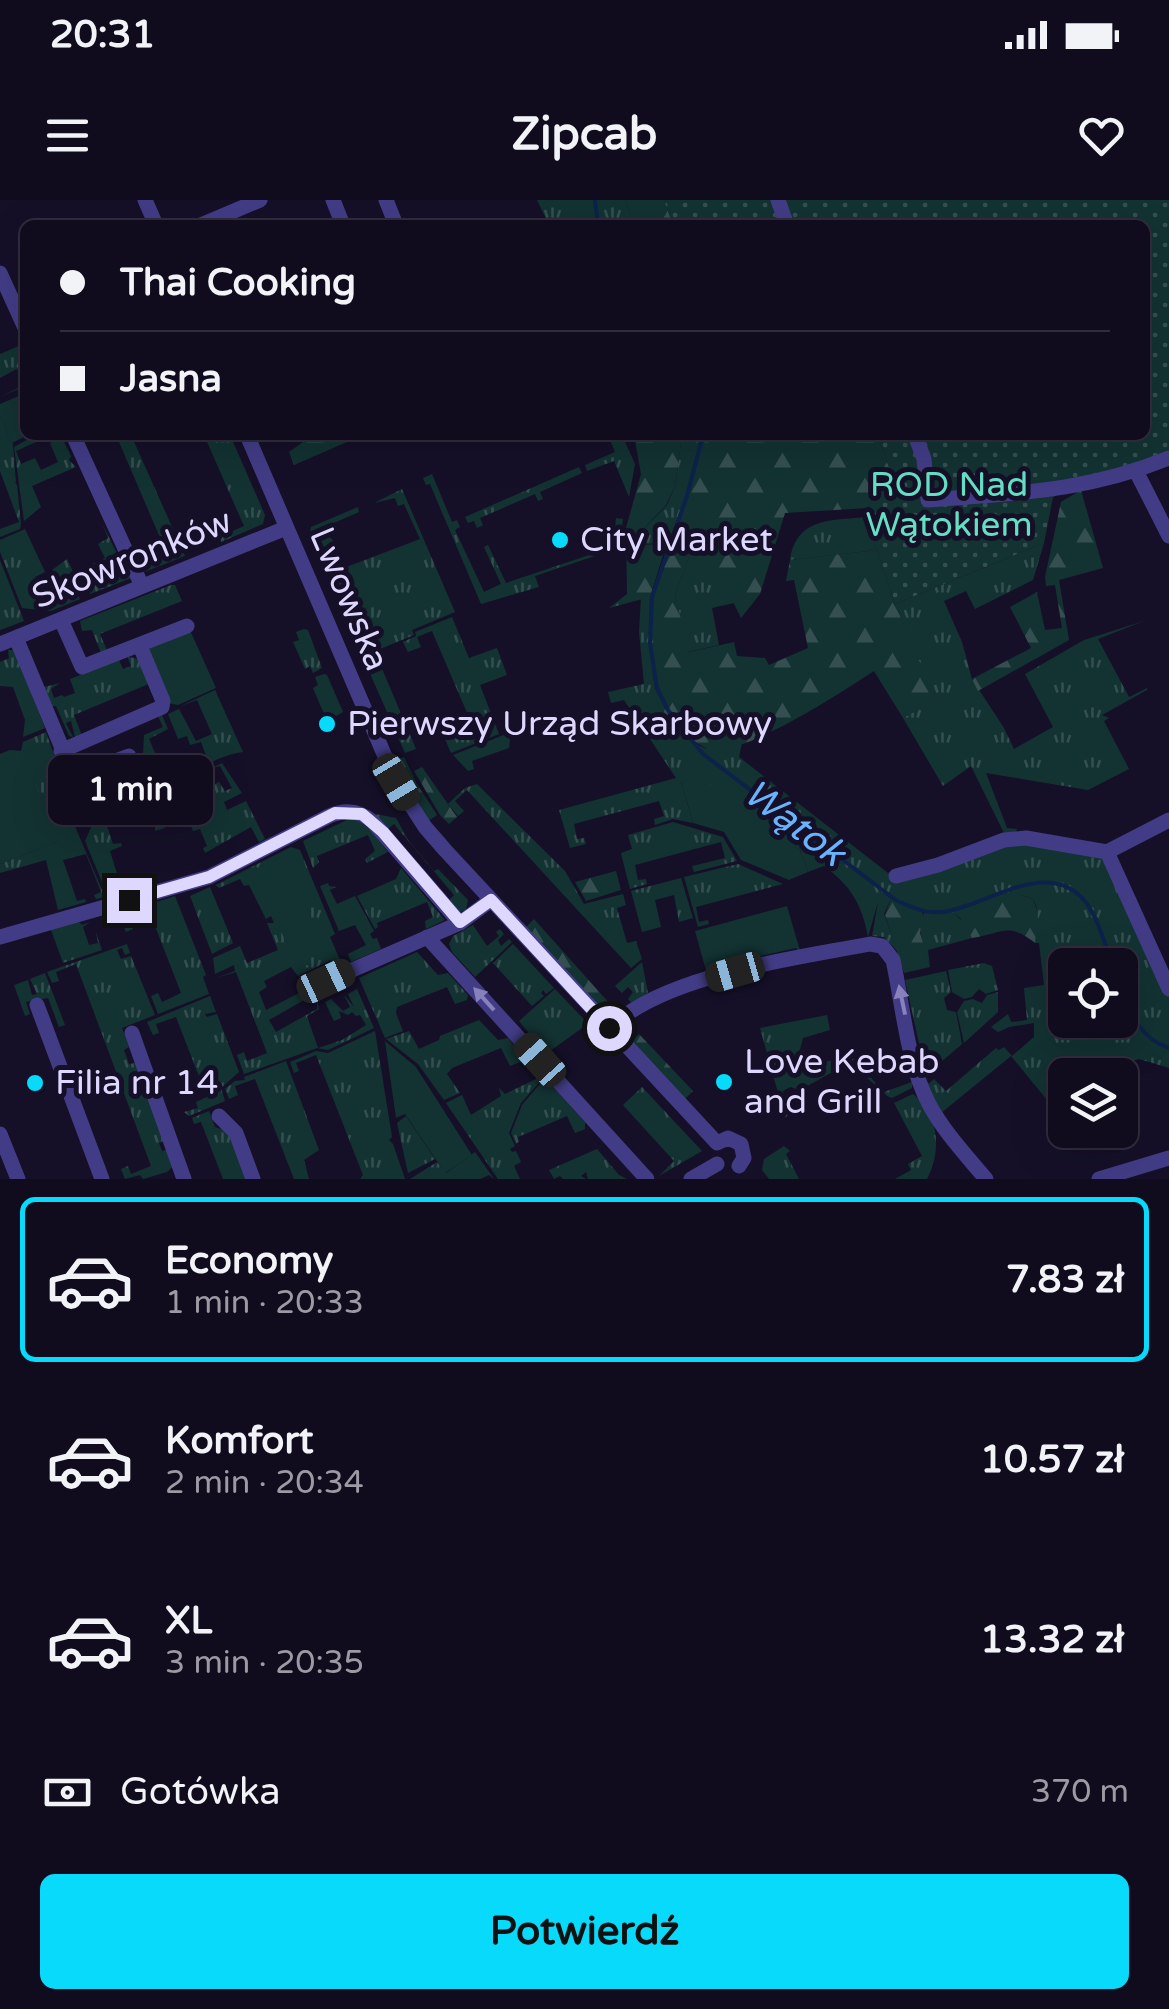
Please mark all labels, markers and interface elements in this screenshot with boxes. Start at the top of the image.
text: 20:31 [50,12,155,58]
icon: menu [40,108,95,163]
text: Zipcab [512,108,657,162]
icon: heart [1074,108,1129,163]
text: Thai Cooking [120,260,356,306]
text: Jasna [120,356,222,402]
park label: ROD Nad Wątokiem [865,464,1033,546]
street label: Skowronków [26,500,238,618]
place label: City Market [580,519,773,561]
street label: Lwowska [300,521,398,677]
marker: City Market [549,529,571,551]
place label: Pierwszy Urząd Skarbowy [347,703,772,745]
marker: Pierwszy Urząd Skarbowy [316,713,338,735]
car [368,749,424,815]
callout: 1 min [46,755,212,825]
water label: Wątok [734,770,856,878]
text: 1 min [88,771,173,809]
route end [107,878,152,923]
map controls [1048,948,1138,1148]
button: locate [1048,948,1138,1038]
car [702,949,768,995]
car [292,955,360,1007]
one-way arrow [893,984,909,1015]
one-way arrow [473,987,495,1012]
route start [587,1006,632,1051]
car [509,1028,571,1092]
place label: Love Kebab and Grill [744,1041,940,1123]
button: layers [1048,1058,1138,1148]
place label: Filia nr 14 [55,1062,219,1104]
marker: Love Kebab and Grill [713,1071,735,1093]
marker: Filia nr 14 [24,1072,46,1094]
icon: car [45,1235,135,1325]
text: Economy [165,1238,333,1284]
text: 7.83 zł [1006,1257,1124,1303]
text: 1 min · 20:33 [165,1284,364,1322]
icon: car [45,1415,135,1505]
text: Komfort [165,1418,314,1464]
text: 10.57 zł [980,1437,1124,1483]
text: 2 min · 20:34 [165,1464,364,1502]
icon: car [45,1595,135,1685]
text: XL [165,1598,212,1644]
text: 13.32 zł [980,1617,1124,1663]
text: 3 min · 20:35 [165,1644,364,1682]
icon: cash [40,1765,95,1820]
text: Gotówka [120,1769,281,1815]
text: 370 m [1031,1773,1129,1811]
button: Potwierdź [40,1874,1129,1989]

